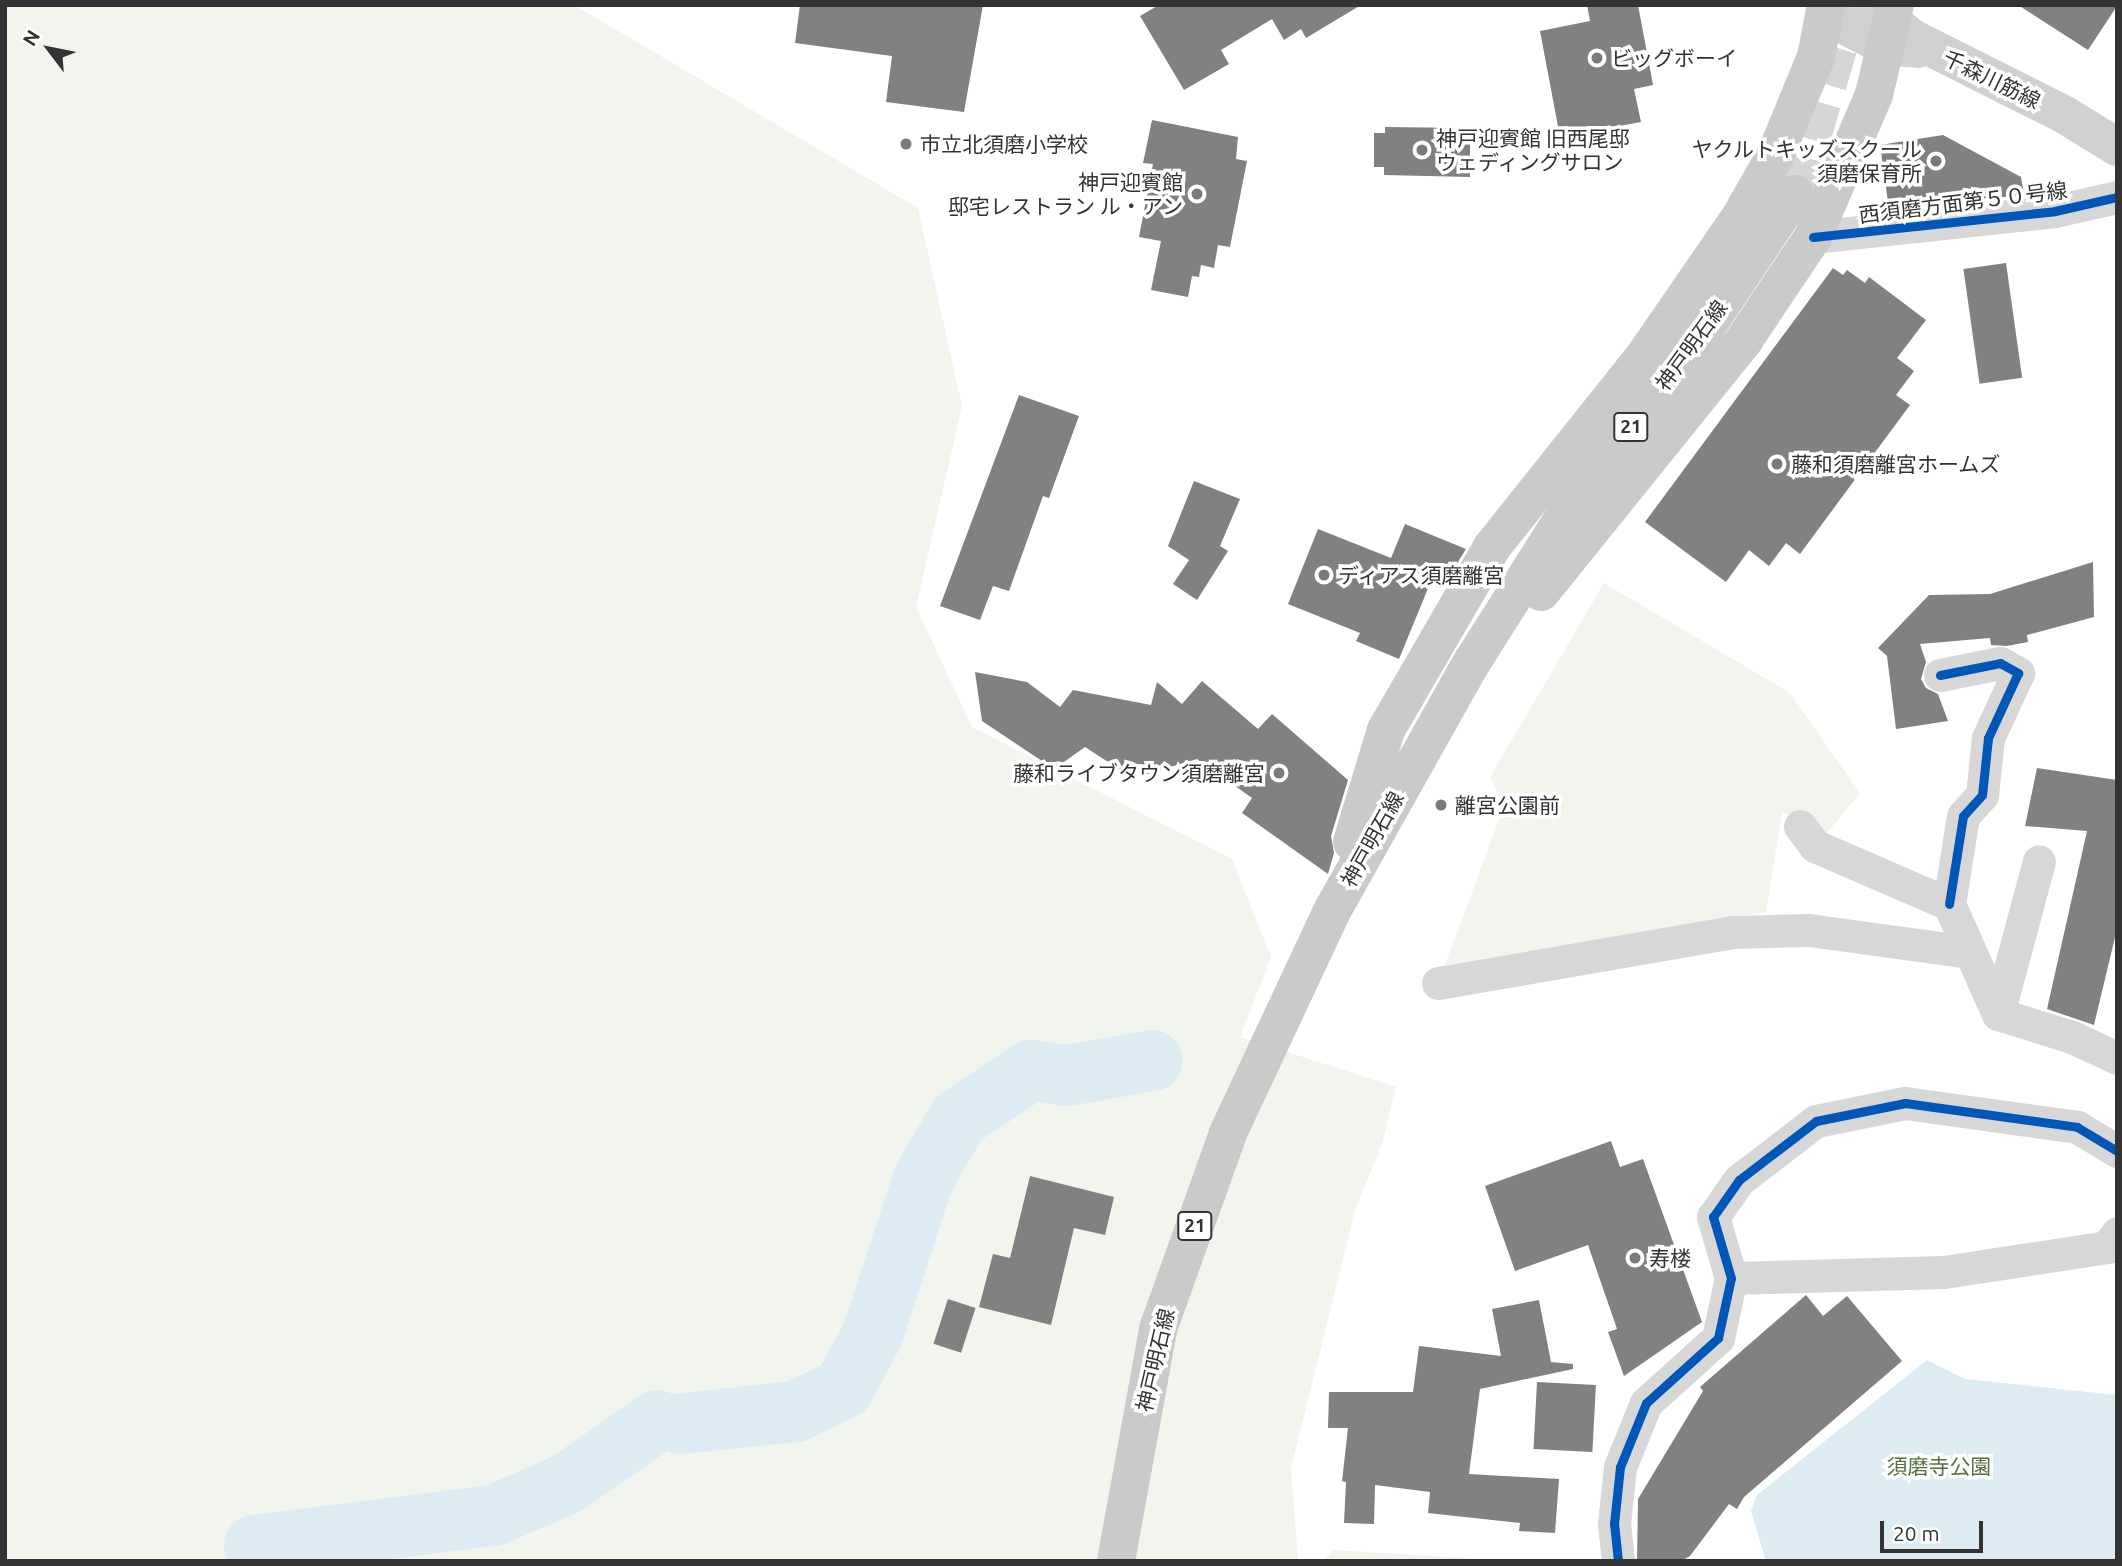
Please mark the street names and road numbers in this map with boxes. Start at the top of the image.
street label: 千森川筋線 [1939,45,2045,113]
street label: 西須磨方面第５０号線 [1857,177,2069,227]
street label: 神戸明石線 [1650,295,1732,395]
road number: 21 [1612,412,1650,442]
street label: 神戸明石線 [1336,787,1408,891]
road number: 21 [1176,1210,1214,1242]
street label: 神戸明石線 [1131,1306,1179,1414]

